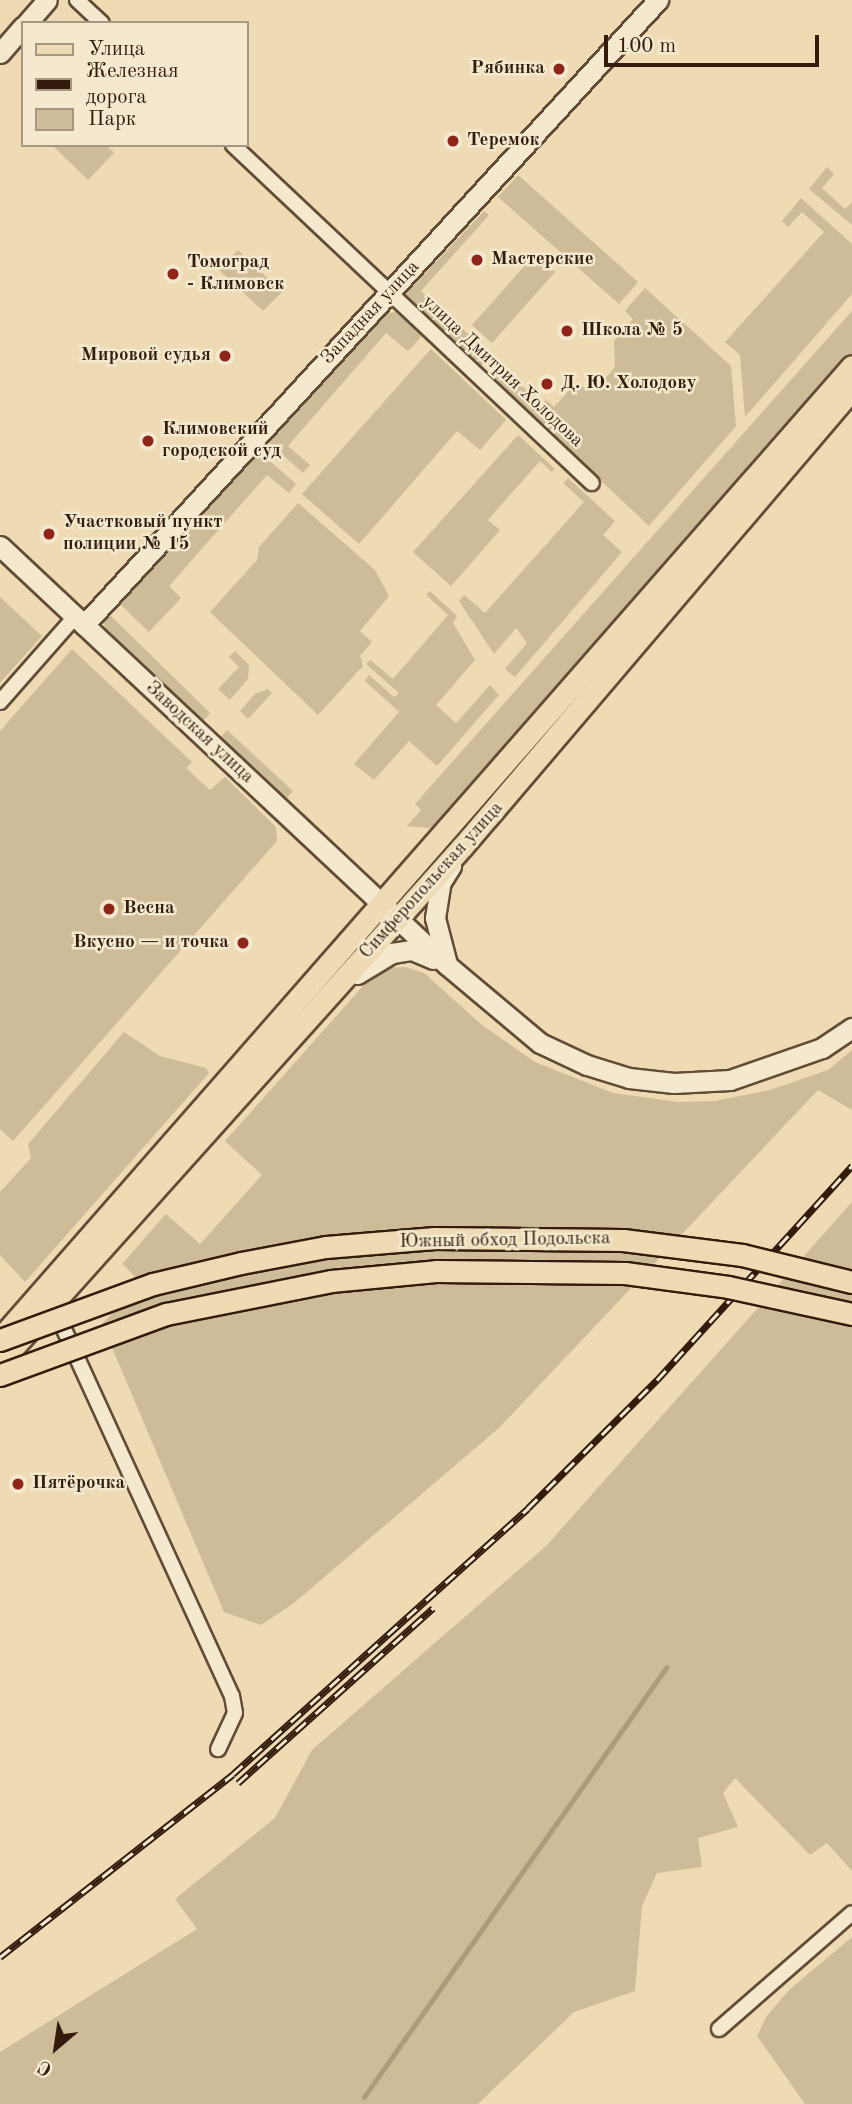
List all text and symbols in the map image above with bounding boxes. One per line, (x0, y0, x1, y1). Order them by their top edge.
legend (21, 21, 248, 147)
scale bar (607, 21, 822, 65)
text: 100 m (617, 36, 676, 57)
text: Улица (88, 39, 145, 60)
place label: Рябинка (471, 58, 545, 80)
text: Железная дорога (86, 61, 179, 108)
marker: Рябинка (551, 61, 567, 77)
text: Парк (88, 109, 136, 130)
place label: Теремок (467, 130, 540, 152)
marker: Теремок (445, 133, 461, 149)
place label: Мастерские (491, 249, 594, 271)
place label: Томоград - Климовск (187, 252, 284, 296)
marker: Мастерские (469, 252, 485, 268)
street label: Западная улица (317, 256, 425, 370)
marker: Томоград - Климовск (165, 266, 181, 282)
street label: улица Дмитрия Холодова (417, 291, 587, 453)
place label: Школа № 5 (581, 320, 683, 342)
marker: Школа № 5 (559, 323, 575, 339)
place label: Мировой судья (81, 345, 211, 367)
marker: Мировой судья (217, 348, 233, 364)
place label: Д. Ю. Холодову (561, 373, 697, 395)
marker: Д. Ю. Холодову (539, 376, 555, 392)
place label: Климовский городской суд (162, 419, 281, 463)
marker: Климовский городской суд (140, 433, 156, 449)
place label: Участковый пункт полиции № 15 (63, 512, 223, 556)
marker: Участковый пункт полиции № 15 (41, 526, 57, 542)
street label: Заводская улица (140, 677, 258, 789)
street label: Симферопольская улица (355, 798, 509, 964)
place label: Весна (123, 898, 175, 920)
marker: Весна (101, 901, 117, 917)
place label: Вкусно — и точка (73, 932, 229, 954)
marker: Вкусно — и точка (235, 935, 251, 951)
street label: Южный обход Подольска (399, 1228, 611, 1254)
place label: Пятёрочка (32, 1473, 125, 1495)
marker: Пятёрочка (10, 1476, 26, 1492)
north arrow (21, 2013, 91, 2083)
text: С (35, 2055, 56, 2078)

